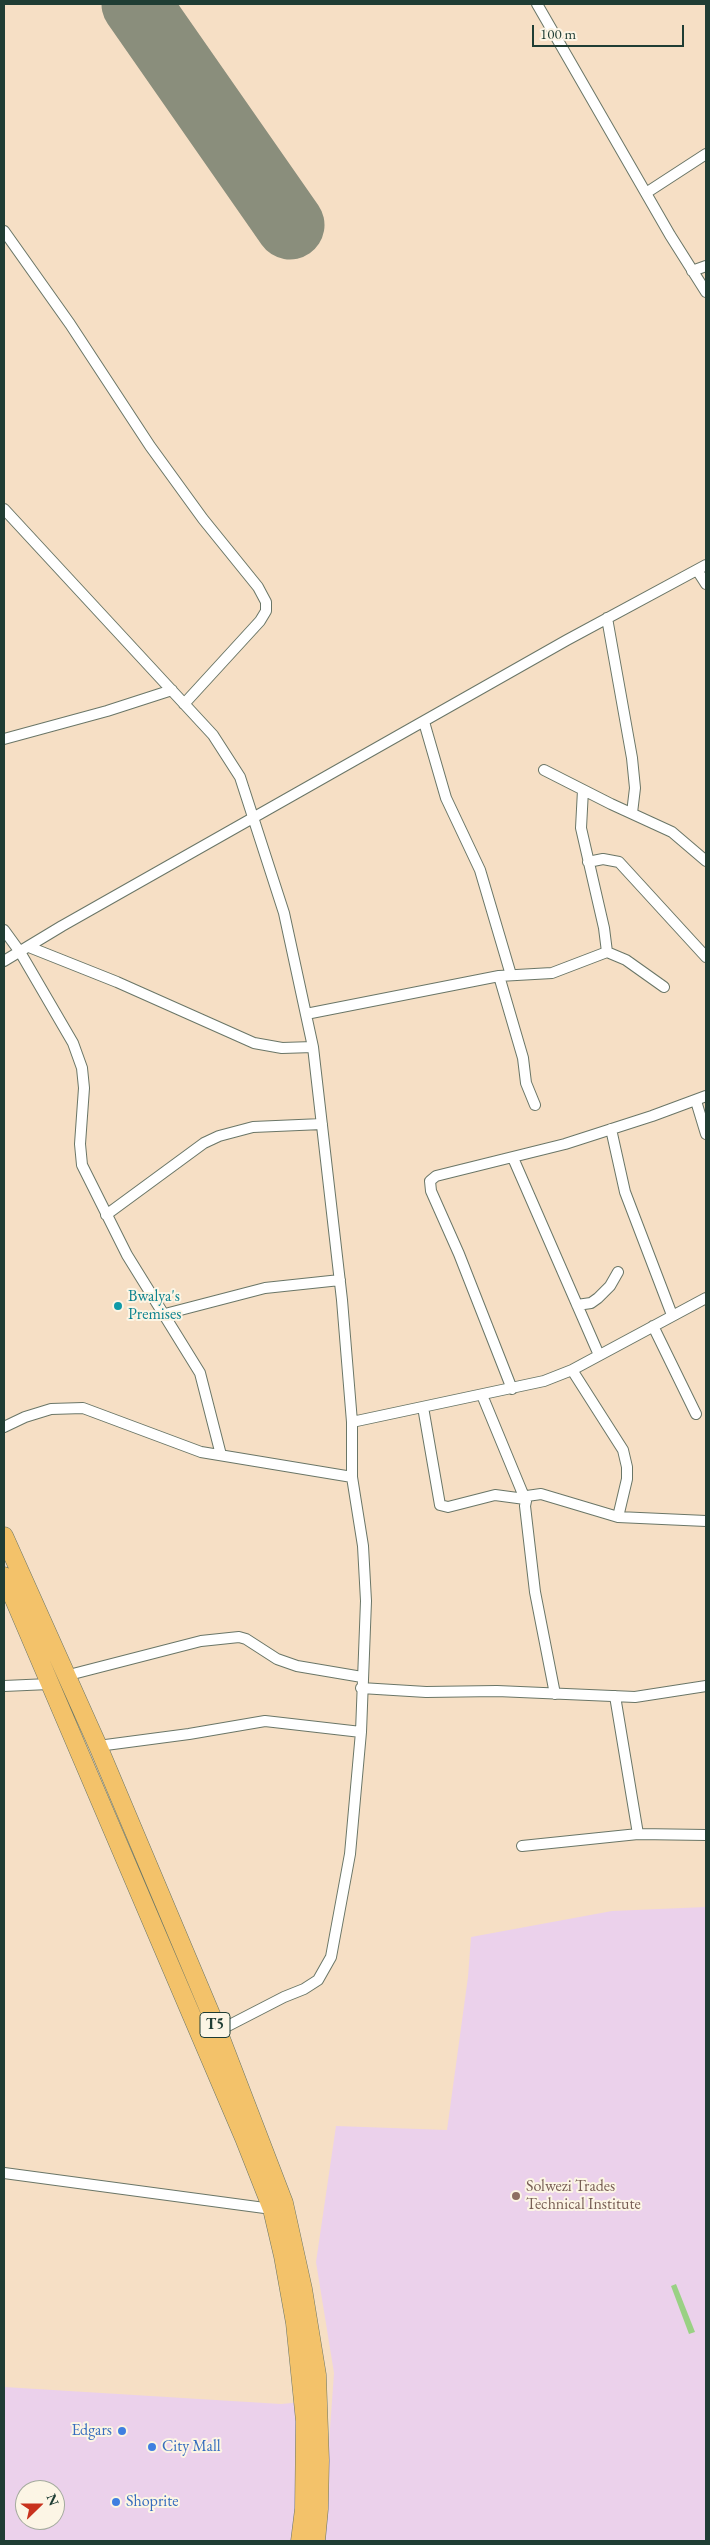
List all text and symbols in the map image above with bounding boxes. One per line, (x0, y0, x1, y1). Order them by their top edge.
scale bar (535, 15, 688, 47)
text: 100 m (540, 24, 576, 43)
place label: Bwalya's Premises (128, 1287, 181, 1325)
marker: Bwalya's Premises (112, 1300, 124, 1312)
road number: T5 (200, 2012, 230, 2038)
place label: Solwezi Trades Technical Institute (526, 2177, 641, 2215)
marker: Solwezi Trades Technical Institute (510, 2190, 522, 2202)
place label: Edgars (71, 2421, 112, 2441)
marker: Edgars (116, 2425, 128, 2437)
place label: City Mall (162, 2437, 221, 2457)
marker: City Mall (146, 2441, 158, 2453)
north arrow (15, 2480, 65, 2530)
text: N (43, 2491, 63, 2508)
place label: Shoprite (126, 2492, 178, 2512)
marker: Shoprite (110, 2496, 122, 2508)

